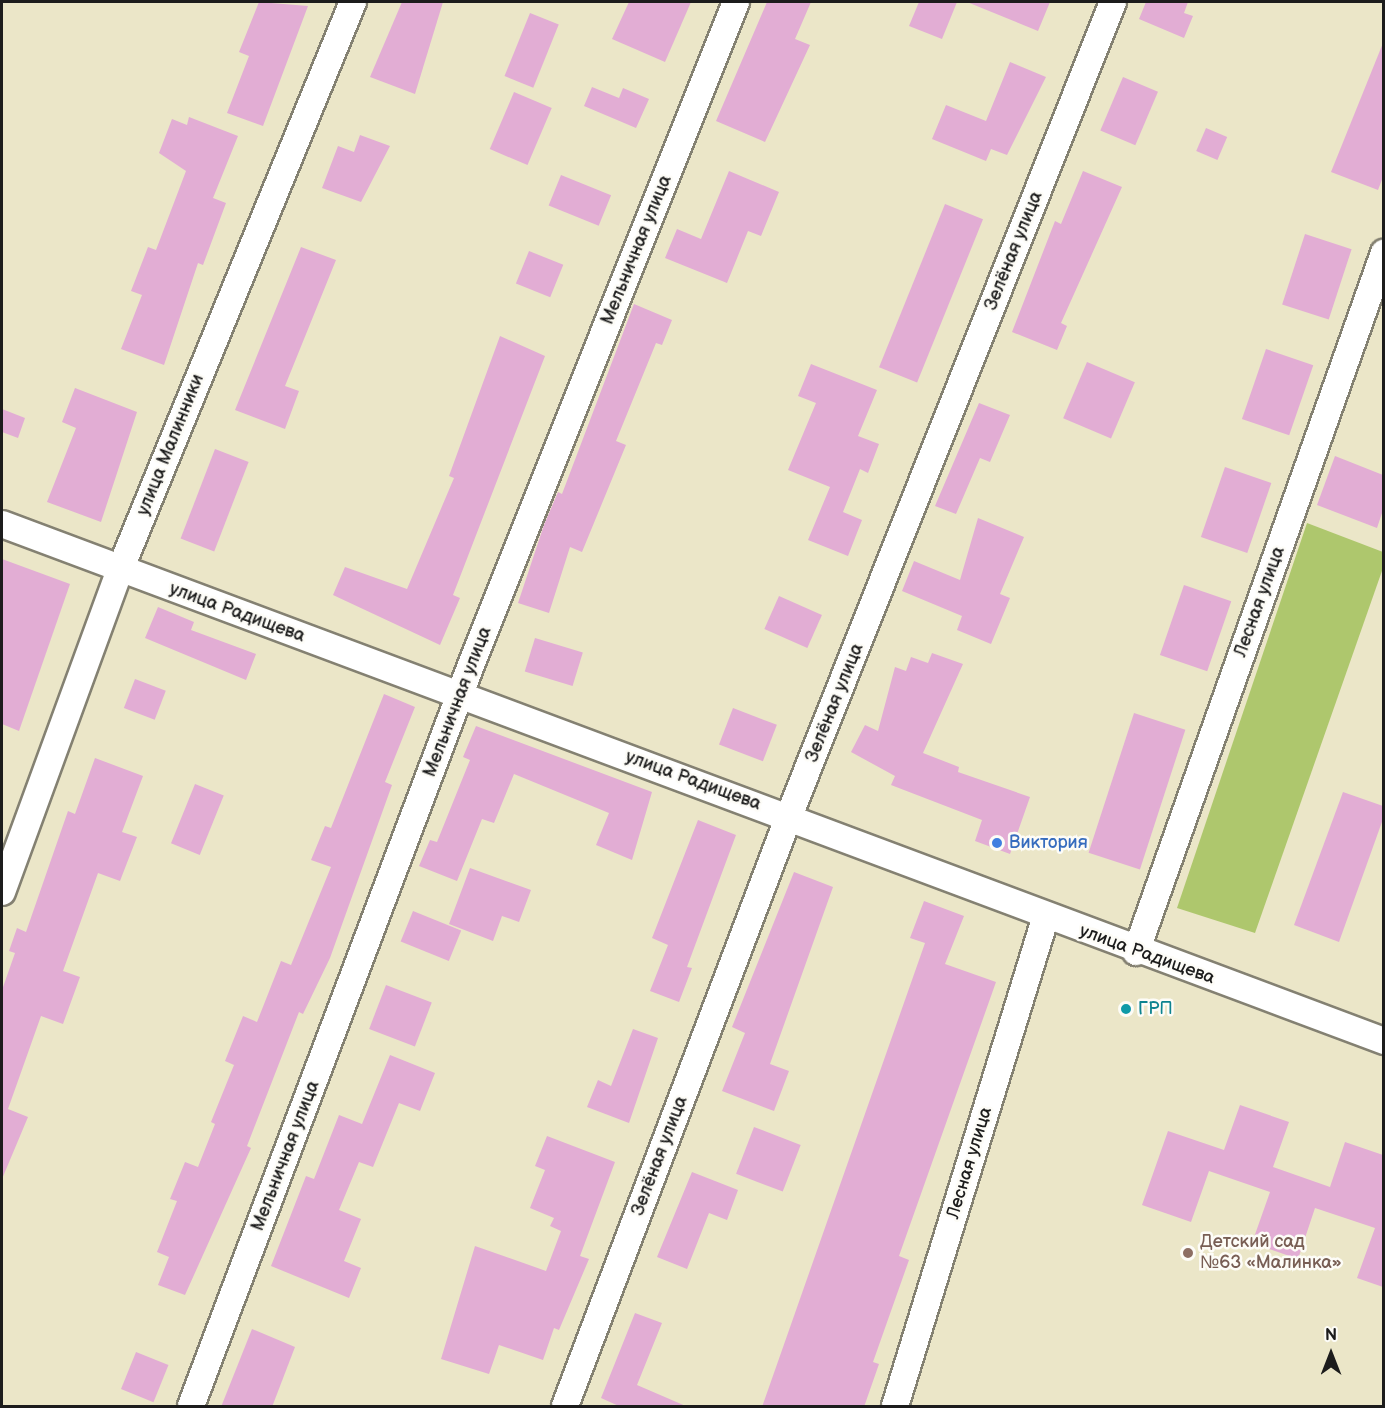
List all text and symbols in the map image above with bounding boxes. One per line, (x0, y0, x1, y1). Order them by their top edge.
street label: Мельничная улица (597, 172, 677, 328)
street label: Зелёная улица (980, 188, 1048, 314)
street label: улица Малинники (133, 371, 209, 519)
street label: Лесная улица (1230, 544, 1290, 660)
street label: улица Радищева (166, 578, 308, 648)
street label: Мельничная улица (419, 624, 497, 780)
street label: Зелёная улица (801, 640, 869, 766)
street label: улица Радищева (622, 746, 764, 816)
place label: Виктория (1009, 832, 1088, 854)
marker: Виктория (990, 836, 1004, 850)
street label: улица Радищева (1076, 920, 1218, 990)
place label: ГРП (1138, 998, 1173, 1020)
marker: ГРП (1119, 1002, 1133, 1016)
street label: Мельничная улица (247, 1078, 325, 1234)
street label: Зелёная улица (627, 1093, 693, 1219)
street label: Лесная улица (943, 1104, 997, 1222)
place label: Детский сад №63 «Малинка» (1200, 1232, 1342, 1274)
marker: Детский сад №63 «Малинка» (1181, 1246, 1195, 1260)
north arrow (1301, 1324, 1361, 1384)
text: N (1325, 1326, 1337, 1345)

